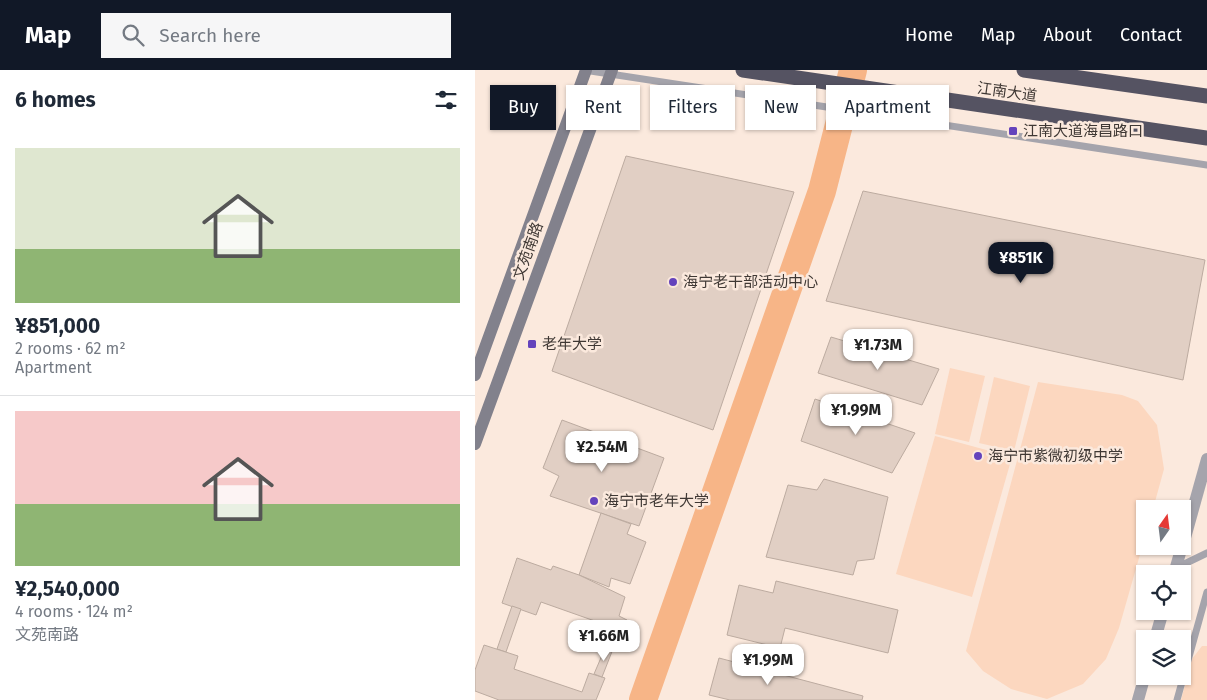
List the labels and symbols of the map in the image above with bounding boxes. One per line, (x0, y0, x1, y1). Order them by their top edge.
street label: 江南大道 (976, 79, 1038, 105)
place label: 江南大道海昌路口 (1023, 122, 1143, 140)
marker: 江南大道海昌路口 (1007, 125, 1019, 137)
street label: 文苑南路 (509, 220, 547, 282)
pin: ¥851K (986, 242, 1056, 284)
place label: 海宁老干部活动中心 (683, 273, 818, 291)
marker: 海宁老干部活动中心 (667, 276, 679, 288)
pin: ¥1.73M (837, 328, 919, 371)
place label: 老年大学 (542, 335, 602, 353)
marker: 老年大学 (526, 338, 538, 350)
pin: ¥1.99M (815, 394, 897, 436)
pin: ¥2.54M (561, 430, 643, 473)
place label: 海宁市紫微初级中学 (988, 447, 1123, 465)
marker: 海宁市紫微初级中学 (972, 450, 984, 462)
place label: 海宁市老年大学 (604, 492, 709, 510)
marker: 海宁市老年大学 (588, 495, 600, 507)
north arrow (1136, 500, 1191, 555)
pin: ¥1.66M (563, 620, 645, 662)
pin: ¥1.99M (727, 644, 809, 686)

